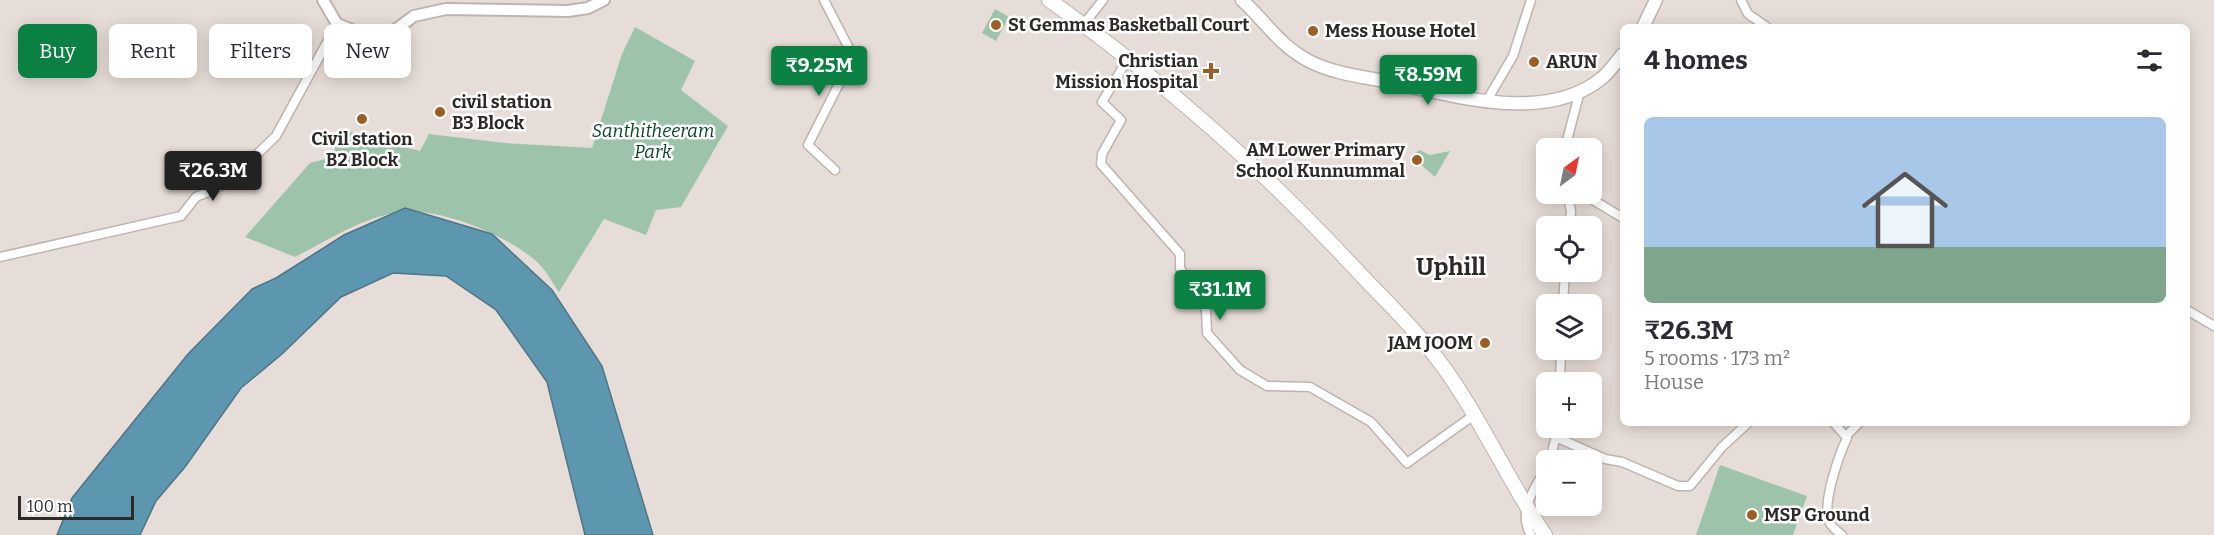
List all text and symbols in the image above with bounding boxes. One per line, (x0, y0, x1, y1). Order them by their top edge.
place label: St Gemmas Basketball Court (1008, 14, 1249, 36)
marker: St Gemmas Basketball Court (989, 18, 1003, 32)
place label: Mess House Hotel (1325, 20, 1476, 42)
chip: Buy (18, 24, 97, 78)
chip: Rent (109, 24, 197, 78)
chip: Filters (209, 24, 312, 78)
chip: New (324, 24, 411, 78)
marker: Mess House Hotel (1306, 24, 1320, 38)
icon: filters (2133, 44, 2166, 77)
text: 4 homes (1644, 45, 1748, 76)
pin: ₹9.25M (770, 46, 868, 97)
place label: Christian Mission Hospital (1055, 50, 1198, 93)
place label: ARUN (1546, 51, 1597, 73)
text: ₹9.25M (785, 53, 853, 77)
pin: ₹8.59M (1379, 55, 1477, 106)
marker: ARUN (1527, 55, 1541, 69)
marker: Christian Mission Hospital (1202, 62, 1220, 80)
text: ₹8.59M (1394, 62, 1462, 86)
place label: civil station B3 Block (452, 91, 552, 134)
marker: civil station B3 Block (433, 105, 447, 119)
marker: Civil station B2 Block (355, 112, 369, 126)
park label: Santhitheeram Park (592, 120, 714, 163)
place label: Civil station B2 Block (311, 128, 413, 171)
north arrow (1536, 138, 1602, 204)
map controls (1536, 138, 1602, 516)
place label: AM Lower Primary School Kunnummal (1236, 139, 1406, 182)
pin: ₹26.3M (164, 151, 262, 202)
marker: AM Lower Primary School Kunnummal (1410, 153, 1424, 167)
icon: home (1851, 156, 1959, 264)
text: ₹26.3M (179, 158, 247, 182)
button: locate (1536, 216, 1602, 282)
district label: Uphill (1416, 253, 1487, 281)
pin: ₹31.1M (1171, 270, 1269, 321)
text: ₹31.1M (1188, 277, 1252, 301)
button: layers (1536, 294, 1602, 360)
text: ₹26.3M (1644, 315, 1733, 346)
place label: JAM JOOM (1387, 332, 1473, 354)
marker: JAM JOOM (1478, 336, 1492, 350)
text: 5 rooms · 173 m² (1644, 346, 1790, 370)
text: House (1644, 370, 1704, 394)
button: + (1536, 372, 1602, 438)
button: − (1536, 450, 1602, 516)
scale bar (18, 493, 134, 520)
text: 100 m (27, 497, 72, 516)
place label: MSP Ground (1764, 504, 1870, 526)
marker: MSP Ground (1745, 508, 1759, 522)

